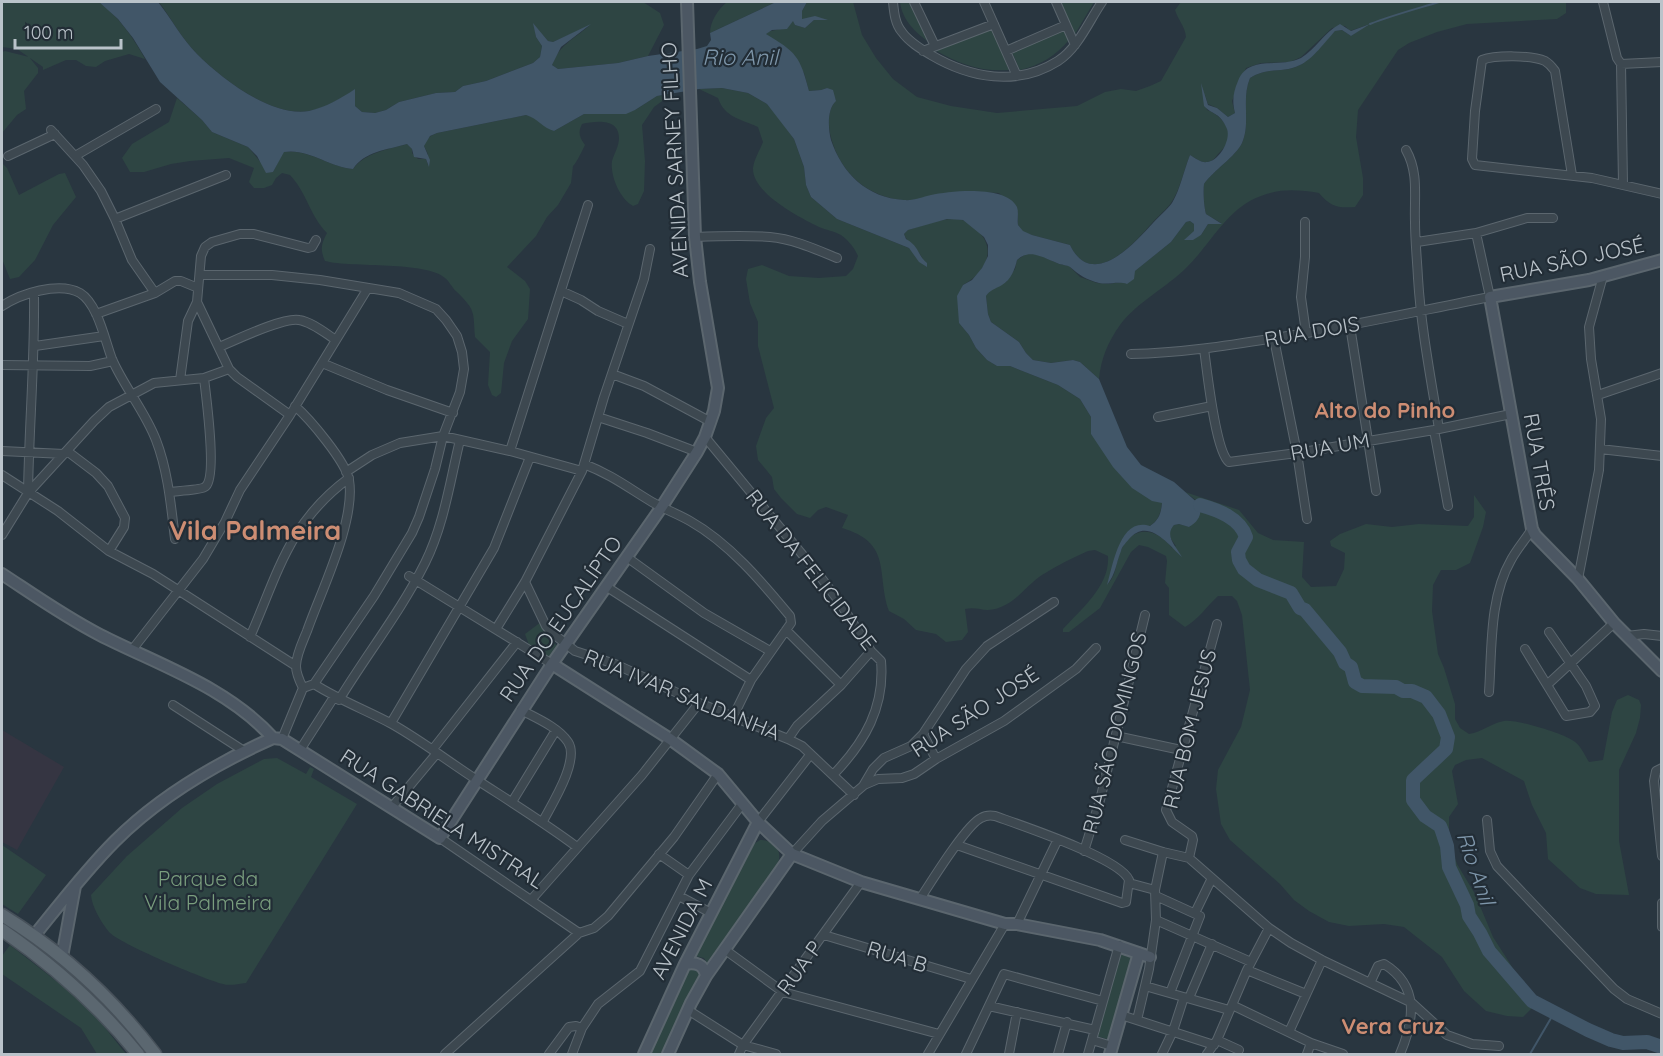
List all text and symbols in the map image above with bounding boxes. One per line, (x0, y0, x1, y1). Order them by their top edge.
scale bar (15, 12, 122, 50)
text: 100 m (24, 21, 73, 44)
street label: AVENIDA SARNEY FILHO (655, 42, 693, 279)
water label: Rio Anil (702, 43, 781, 71)
street label: RUA SÃO JOSÉ (1497, 231, 1646, 287)
street label: RUA DOIS (1262, 310, 1362, 352)
district label: Alto do Pinho (1315, 396, 1455, 424)
street label: RUA TRÊS (1519, 411, 1561, 513)
street label: RUA UM (1288, 426, 1372, 466)
street label: RUA DA FELICIDADE (741, 484, 883, 655)
district label: Vila Palmeira (169, 513, 341, 547)
street label: RUA DO EUCALÍPTO (493, 531, 627, 706)
street label: RUA SÃO DOMINGOS (1076, 629, 1152, 836)
street label: RUA IVAR SALDANHA (581, 643, 784, 745)
street label: RUA BOM JESUS (1157, 646, 1221, 811)
street label: RUA SÃO JOSÉ (906, 660, 1043, 762)
street label: RUA GABRIELA MISTRAL (336, 743, 549, 894)
water label: Rio Anil (1450, 828, 1502, 911)
park label: Parque da Vila Palmeira (144, 865, 272, 915)
street label: AVENIDA M (645, 874, 718, 983)
street label: RUA P (771, 935, 828, 1000)
street label: RUA B (864, 935, 931, 977)
district label: Vera Cruz (1341, 1012, 1445, 1040)

